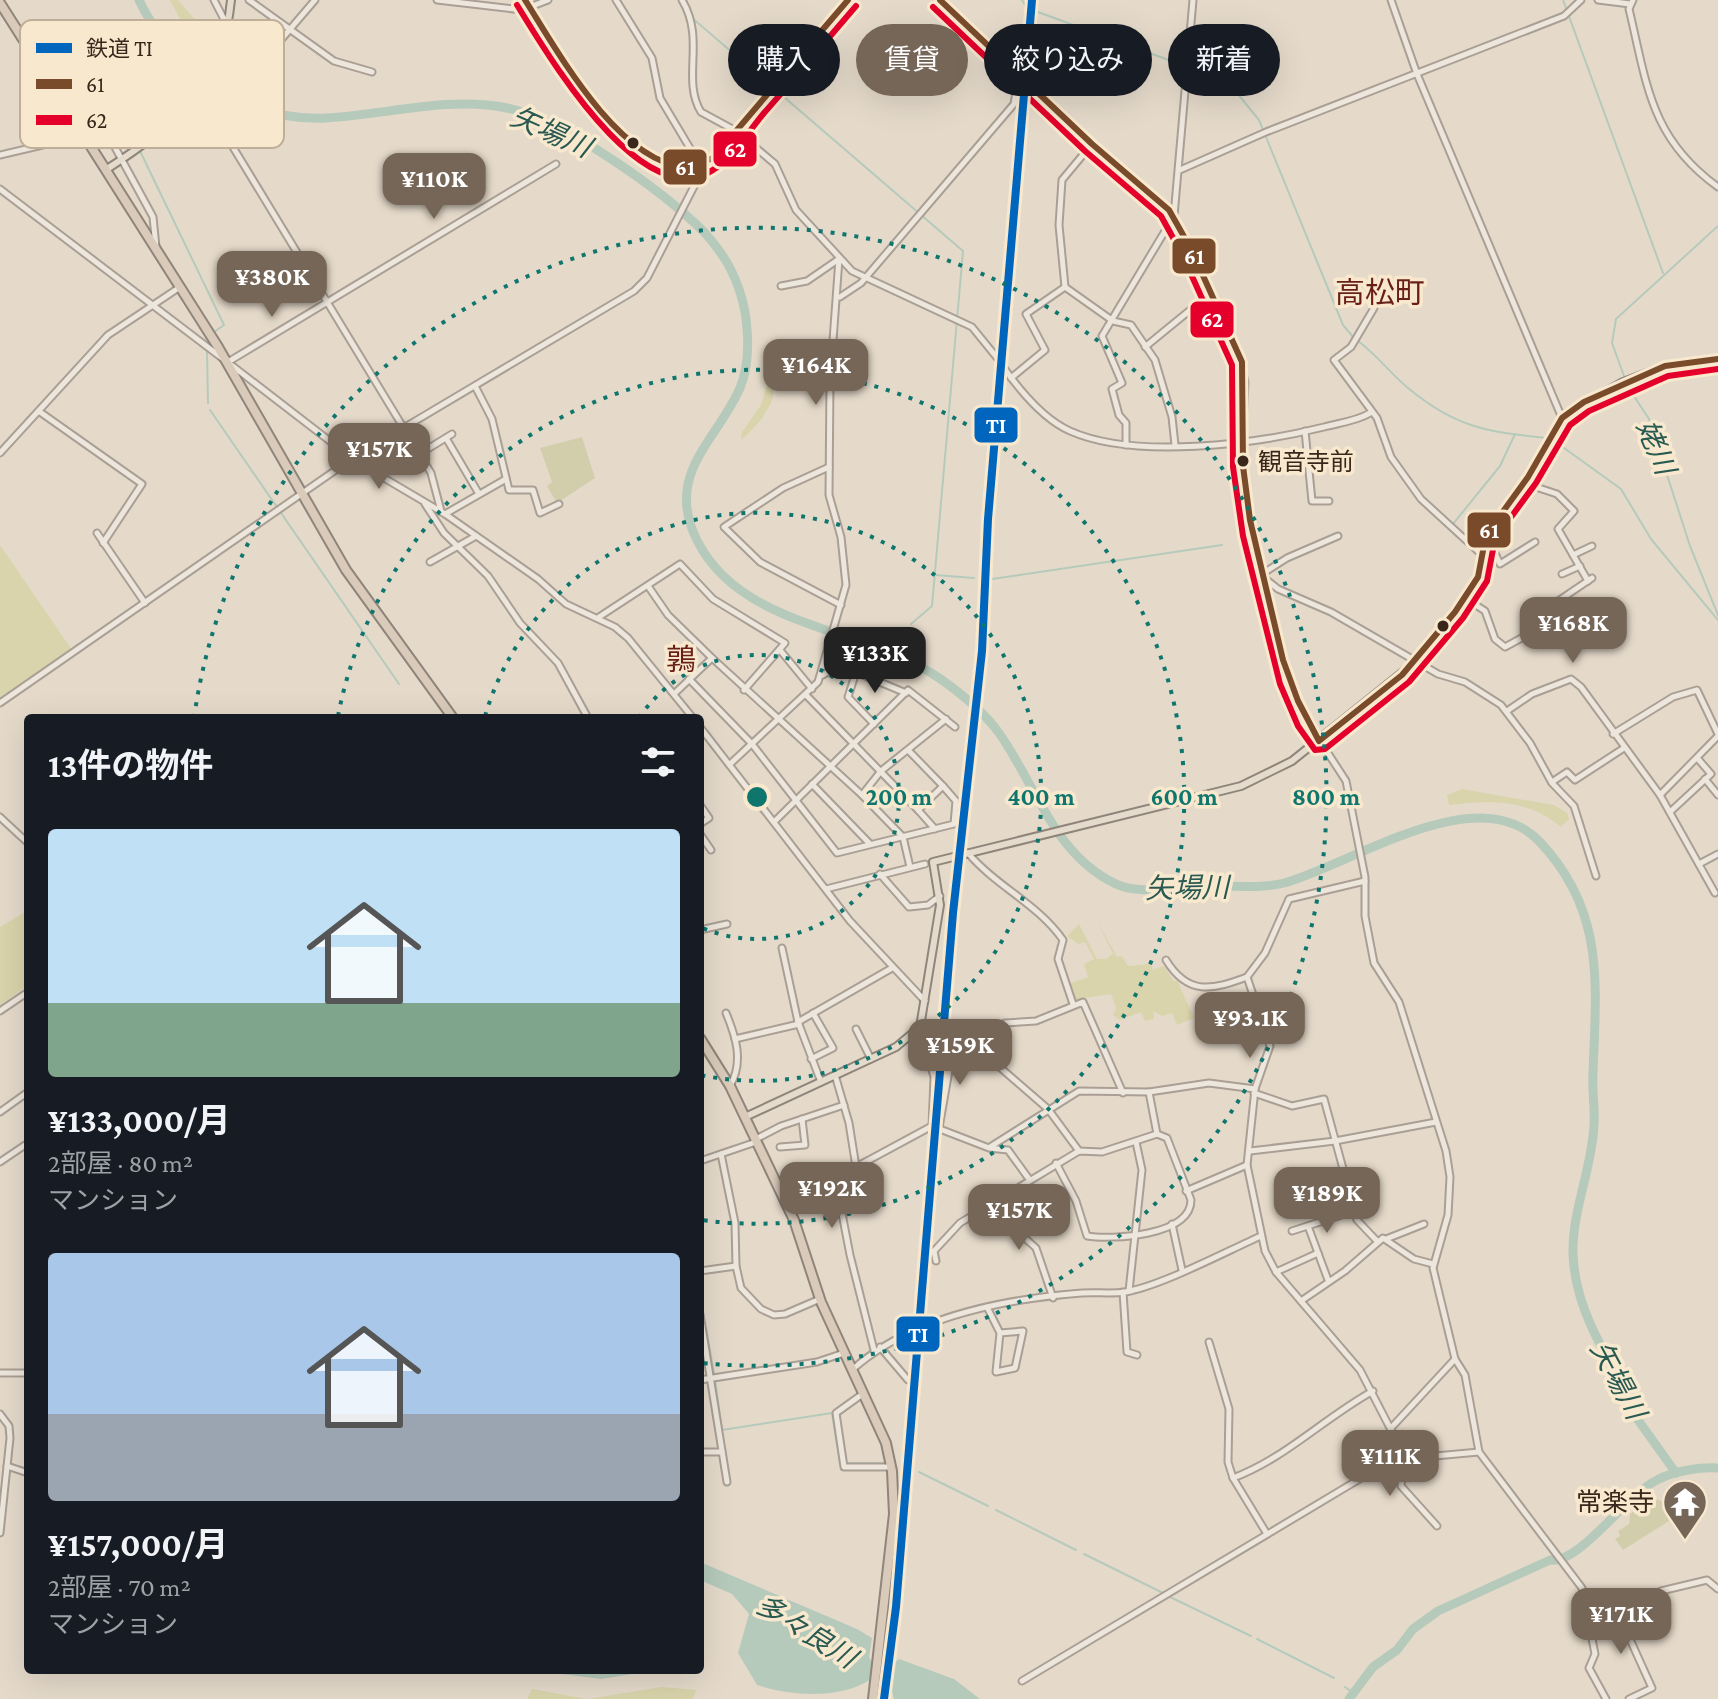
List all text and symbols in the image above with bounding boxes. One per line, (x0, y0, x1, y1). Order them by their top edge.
legend (20, 20, 284, 148)
chip: 購入 (728, 24, 840, 96)
chip: 賃貸 (856, 24, 968, 96)
chip: 絞り込み (984, 24, 1152, 96)
chip: 新着 (1168, 24, 1280, 96)
text: 鉄道 TI (86, 36, 153, 61)
text: 61 (86, 72, 104, 97)
water label: 矢場川 (506, 101, 598, 164)
text: 62 (86, 108, 107, 133)
line badge: 62 (712, 130, 758, 168)
unlabelled marker (625, 135, 641, 151)
text: 62 (724, 137, 746, 162)
line badge: 61 (662, 148, 708, 186)
pin: ¥110K (378, 153, 490, 221)
text: 61 (675, 155, 695, 180)
text: ¥110K (401, 164, 467, 193)
line badge: 61 (1171, 237, 1217, 275)
text: 61 (1184, 244, 1204, 269)
pin: ¥380K (216, 251, 328, 319)
text: ¥380K (235, 262, 309, 291)
district label: 高松町 (1335, 276, 1425, 309)
line badge: 62 (1189, 300, 1235, 339)
text: 62 (1201, 307, 1223, 332)
pin: ¥164K (760, 339, 872, 407)
text: ¥164K (781, 350, 851, 379)
line badge: TI (973, 406, 1019, 444)
text: TI (986, 413, 1006, 438)
water label: 姥川 (1631, 415, 1682, 482)
pin: ¥157K (323, 423, 435, 491)
text: ¥157K (346, 434, 412, 463)
place label: 観音寺前 (1258, 448, 1354, 475)
marker: 観音寺前 (1235, 453, 1251, 469)
line badge: 61 (1466, 511, 1512, 549)
text: 61 (1479, 518, 1499, 543)
pin: ¥168K (1517, 597, 1629, 665)
text: ¥168K (1538, 608, 1608, 637)
unlabelled marker (1435, 618, 1451, 634)
pin: ¥133K (819, 627, 931, 695)
text: ¥133K (842, 638, 908, 667)
district label: 鶉 (666, 643, 696, 676)
icon: filters (636, 740, 680, 784)
text: 13件の物件 (48, 747, 213, 784)
centre of rings (743, 783, 771, 811)
text: 200 m (866, 783, 933, 810)
text: 400 m (1007, 783, 1075, 810)
text: 600 m (1150, 783, 1218, 810)
text: 800 m (1292, 783, 1361, 810)
water label: 矢場川 (1145, 872, 1232, 904)
icon: home (292, 881, 436, 1025)
pin: ¥93.1K (1185, 992, 1315, 1060)
text: ¥93.1K (1213, 1003, 1287, 1032)
pin: ¥159K (904, 1019, 1016, 1087)
text: ¥159K (926, 1030, 994, 1059)
text: ¥133,000/月 (48, 1102, 231, 1139)
text: 2部屋 · 80 m² (48, 1149, 193, 1178)
pin: ¥192K (776, 1162, 888, 1230)
pin: ¥189K (1271, 1167, 1383, 1235)
text: ¥192K (798, 1173, 866, 1202)
text: ¥189K (1292, 1178, 1362, 1207)
pin: ¥157K (963, 1184, 1075, 1252)
text: マンション (48, 1186, 178, 1215)
text: ¥157K (986, 1195, 1052, 1224)
icon: home (292, 1305, 436, 1449)
line badge: TI (895, 1315, 941, 1353)
text: TI (908, 1322, 928, 1347)
water label: 矢場川 (1585, 1336, 1653, 1427)
pin: ¥111K (1334, 1430, 1446, 1498)
text: ¥111K (1360, 1441, 1420, 1470)
temple icon: 常楽寺 (1661, 1478, 1709, 1541)
place label: 常楽寺 (1576, 1488, 1654, 1517)
text: ¥157,000/月 (48, 1526, 229, 1563)
text: 2部屋 · 70 m² (48, 1573, 191, 1602)
water label: 多々良川 (750, 1588, 864, 1675)
pin: ¥171K (1565, 1588, 1677, 1656)
text: ¥171K (1589, 1599, 1653, 1628)
text: マンション (48, 1610, 178, 1639)

